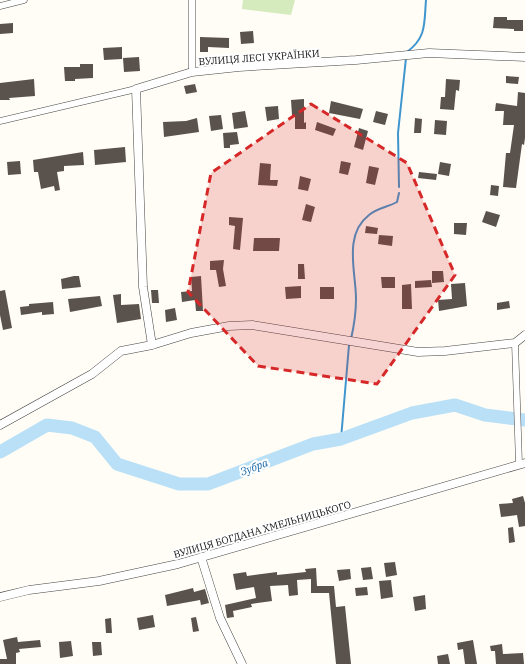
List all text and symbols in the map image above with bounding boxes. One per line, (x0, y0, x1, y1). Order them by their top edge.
street label: ВУЛИЦЯ ЛЕСІ УКРАЇНКИ (198, 47, 320, 68)
water label: Зубра (238, 455, 270, 479)
street label: ВУЛИЦЯ БОГДАНА ХМЕЛЬНИЦЬКОГО (172, 498, 352, 561)

